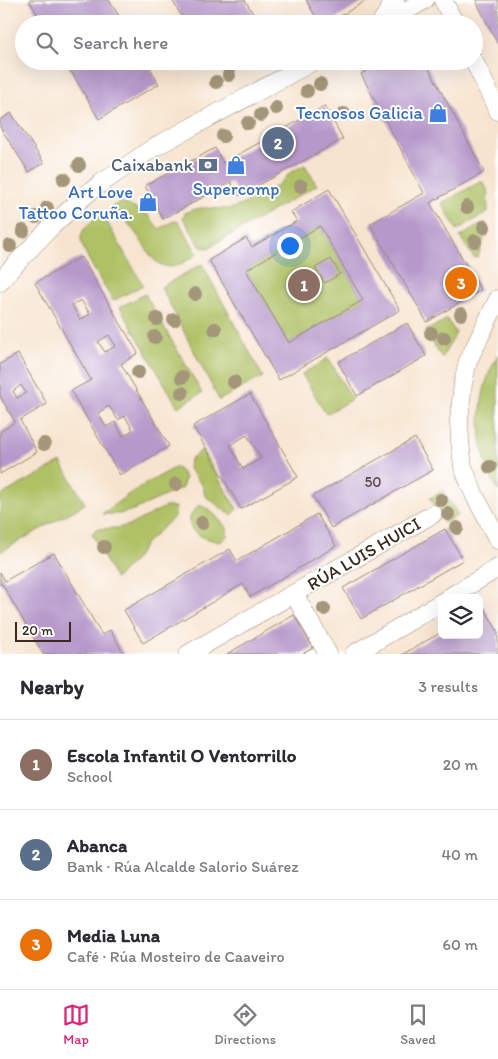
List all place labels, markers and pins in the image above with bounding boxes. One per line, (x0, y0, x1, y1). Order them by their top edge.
place label: Tecnosos Galicia (296, 102, 424, 124)
shop icon: Tecnosos Galicia (427, 102, 449, 124)
pin: 2 (262, 124, 294, 162)
place label: Caixabank (111, 154, 194, 176)
bank icon: Caixabank (197, 154, 219, 176)
shop icon: Supercomp (225, 154, 247, 176)
place label: Supercomp (193, 178, 279, 200)
place label: Art Love Tattoo Coruña. (18, 181, 133, 224)
shop icon: Art Love Tattoo Coruña. (137, 191, 159, 213)
pin: 3 (445, 264, 477, 302)
pin: 1 (288, 266, 320, 304)

